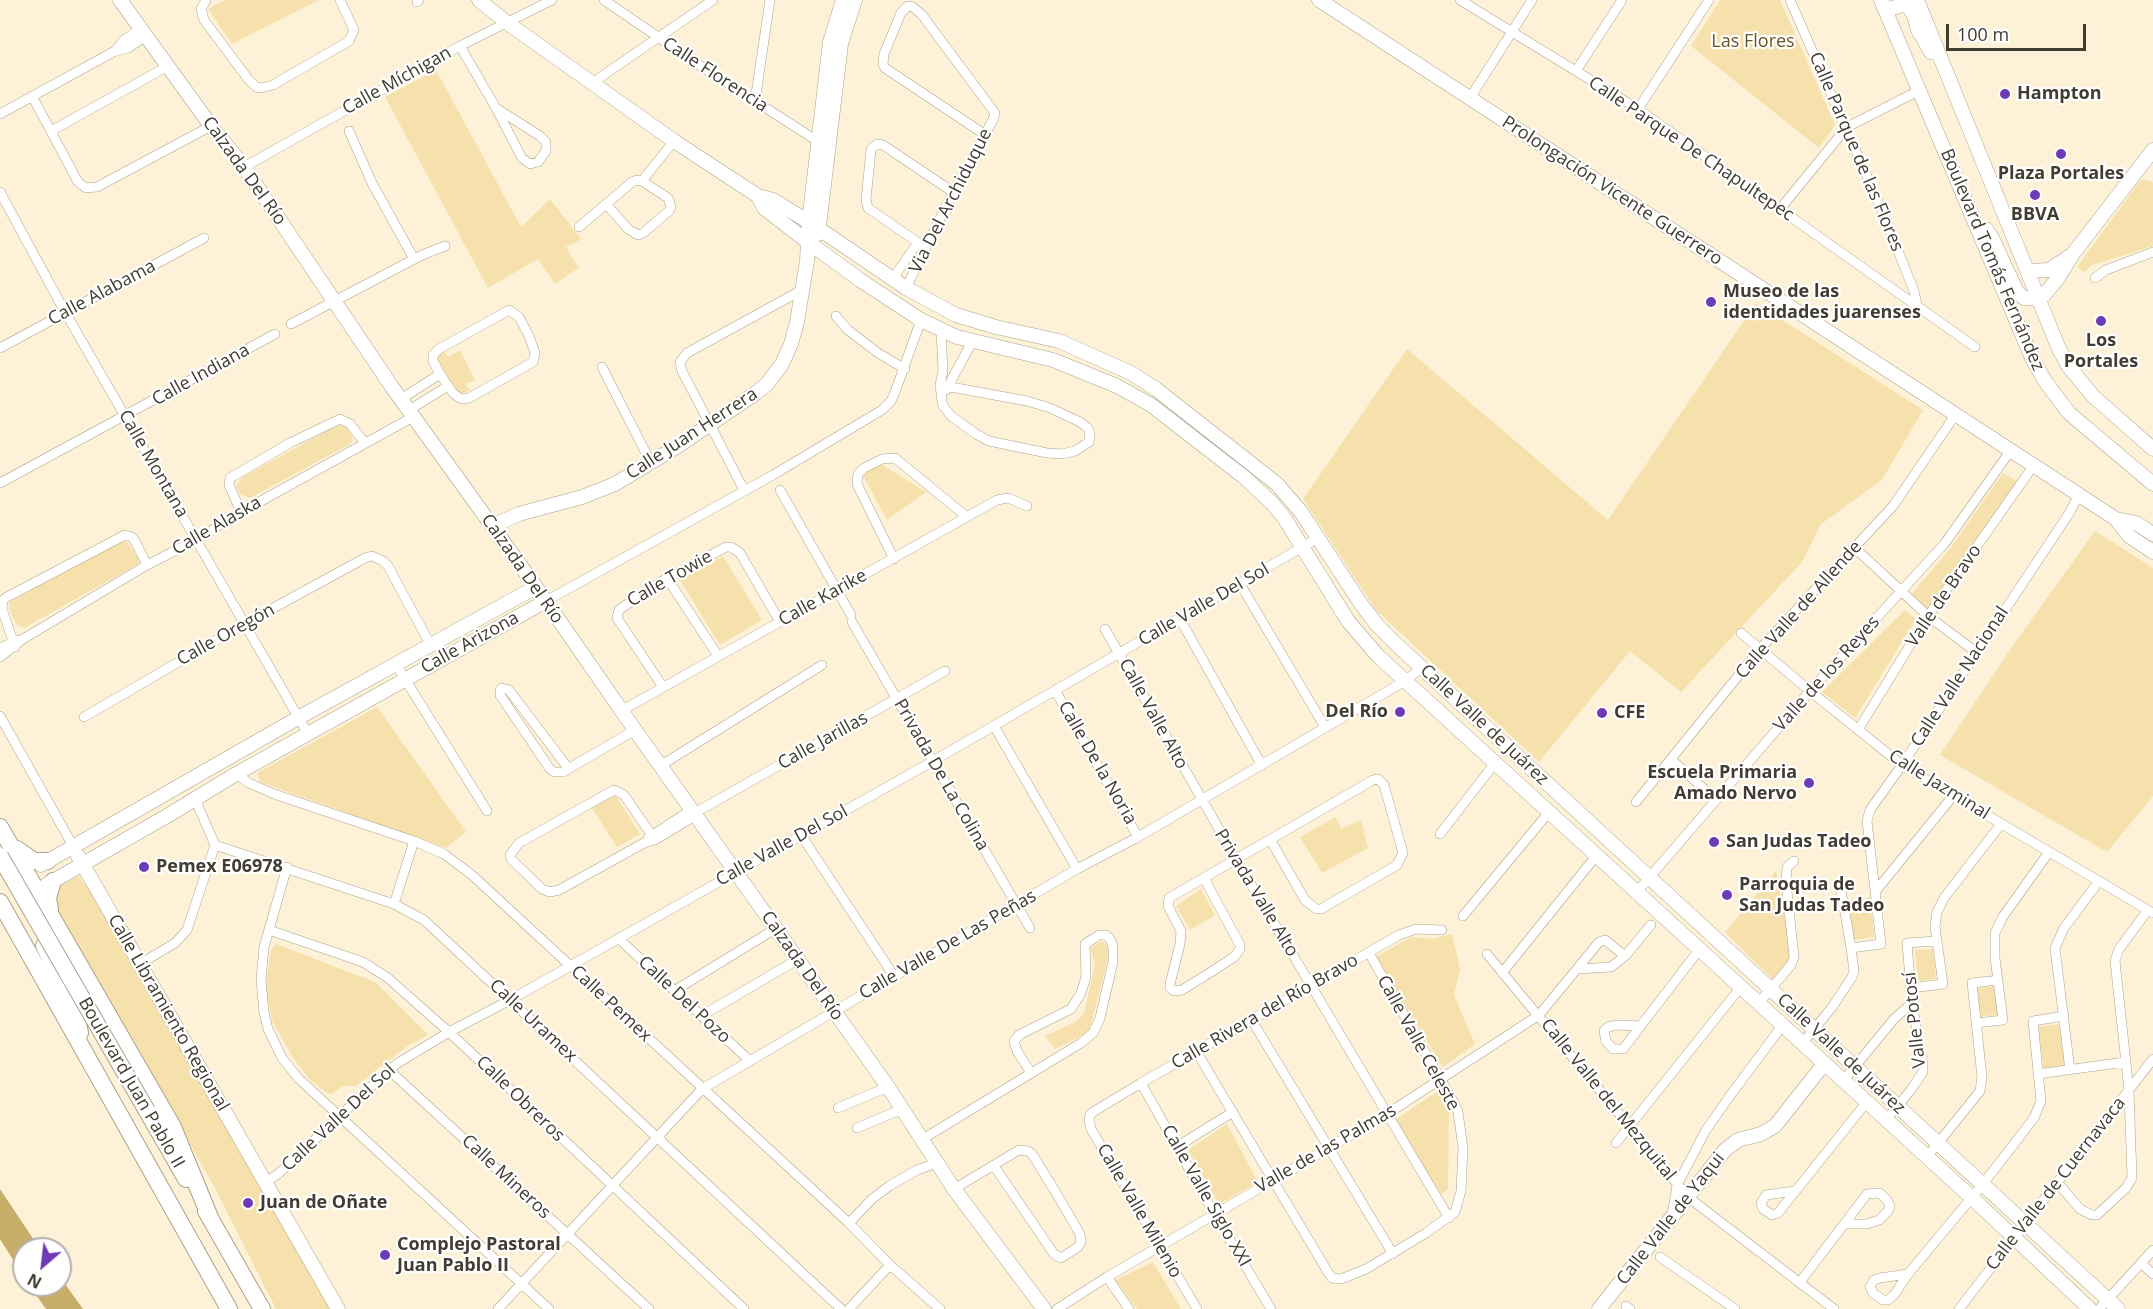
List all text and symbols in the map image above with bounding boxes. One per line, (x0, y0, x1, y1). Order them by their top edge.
scale bar (1949, 12, 2088, 50)
text: 100 m (1957, 22, 2009, 46)
park label: Las Flores (1711, 31, 1795, 53)
street label: Calle Florencia (658, 33, 772, 117)
street label: Calle Míchigan (339, 42, 455, 120)
street label: Calle Parque de las Flores (1804, 49, 1908, 255)
street label: Calle Parque De Chapultepec (1584, 72, 1798, 226)
place label: Hampton (2017, 83, 2101, 105)
marker: Hampton (1998, 87, 2012, 101)
street label: Prolongación Vicente Guerrero (1498, 112, 1726, 270)
street label: Calzada Del Río (197, 113, 291, 229)
street label: Via Del Archiduque (905, 125, 997, 277)
street label: Boulevard Tomás Fernández (1935, 146, 2049, 374)
marker: Plaza Portales (2054, 147, 2068, 161)
place label: Plaza Portales (1998, 163, 2124, 185)
marker: BBVA (2028, 188, 2042, 202)
place label: BBVA (2011, 204, 2059, 226)
street label: Calle Alabama (44, 256, 160, 330)
place label: Museo de las identidades juarenses (1723, 281, 1921, 324)
marker: Museo de las identidades juarenses (1704, 295, 1718, 309)
marker: Los Portales (2094, 314, 2108, 328)
place label: Los Portales (2064, 330, 2138, 372)
street label: Calle Indiana (149, 339, 253, 411)
street label: Calle Juan Herrera (622, 383, 762, 485)
street label: Calle Montana (113, 406, 193, 522)
street label: Calle Alaska (169, 492, 265, 560)
street label: Calzada Del Río (476, 510, 568, 628)
street label: Calle Valle de Allende (1731, 537, 1867, 683)
street label: Valle de Bravo (1902, 541, 1986, 651)
street label: Calle Towie (624, 546, 716, 612)
street label: Calle Valle Del Sol (1135, 559, 1273, 651)
street label: Calle Karike (775, 565, 871, 631)
street label: Calle Oregón (173, 599, 279, 671)
street label: Calle Valle Nacional (1907, 603, 2013, 751)
street label: Calle Arizona (417, 607, 523, 679)
street label: Valle de los Reyes (1769, 612, 1885, 736)
street label: Calle Valle Alto (1114, 655, 1192, 773)
street label: Calle Valle de Juárez (1415, 660, 1553, 790)
street label: Privada De La Colina (889, 695, 993, 855)
street label: Calle De la Noria (1053, 698, 1141, 828)
place label: Del Río (1325, 701, 1388, 723)
place label: CFE (1614, 702, 1645, 724)
marker: Del Río (1393, 705, 1407, 719)
marker: CFE (1595, 706, 1609, 720)
street label: Calle Jarillas (774, 707, 872, 775)
street label: Calle Jazminal (1884, 745, 1994, 825)
place label: Escuela Primaria Amado Nervo (1647, 762, 1797, 804)
marker: Escuela Primaria Amado Nervo (1802, 776, 1816, 790)
street label: Calle Valle Del Sol (712, 801, 852, 891)
street label: Privada Valle Alto (1209, 825, 1303, 961)
place label: San Judas Tadeo (1726, 831, 1871, 853)
marker: San Judas Tadeo (1707, 835, 1721, 849)
place label: Pemex E06978 (156, 856, 283, 878)
marker: Pemex E06978 (137, 860, 151, 874)
place label: Parroquia de San Judas Tadeo (1739, 874, 1884, 916)
street label: Calle Valle De Las Peñas (856, 885, 1040, 1005)
marker: Parroquia de San Judas Tadeo (1720, 888, 1734, 902)
street label: Calzada Del Río (756, 907, 848, 1025)
street label: Calle Libramiento Regional (103, 911, 233, 1115)
street label: Calle Rivera del Río Bravo (1168, 950, 1362, 1074)
street label: Calle Del Pozo (633, 952, 735, 1048)
street label: Calle Pemex (566, 961, 656, 1047)
street label: Valle Potosí (1899, 971, 1931, 1069)
street label: Calle Valle Celeste (1372, 972, 1464, 1114)
street label: Calle Uramex (485, 975, 581, 1067)
street label: Calle Valle de Juárez (1772, 989, 1910, 1119)
street label: Boulevard Juan Pablo II (73, 994, 189, 1172)
street label: Calle Valle del Mezquital (1536, 1015, 1680, 1185)
street label: Calle Obreros (471, 1051, 569, 1147)
street label: Calle Valle Del Sol (278, 1060, 400, 1176)
street label: Calle Valle de Cuernavaca (1982, 1093, 2130, 1275)
street label: Valle de las Palmas (1252, 1100, 1400, 1198)
street label: Calle Valle Siglo XXI (1157, 1121, 1255, 1271)
street label: Calle Mineros (457, 1130, 555, 1224)
street label: Calle Valle Milenio (1092, 1140, 1186, 1282)
street label: Calle Valle de Yaqui (1613, 1148, 1729, 1290)
place label: Juan de Oñate (260, 1192, 387, 1214)
marker: Juan de Oñate (241, 1196, 255, 1210)
place label: Complejo Pastoral Juan Pablo II (397, 1234, 561, 1276)
north arrow (12, 1237, 72, 1297)
marker: Complejo Pastoral Juan Pablo II (378, 1248, 392, 1262)
text: N (24, 1268, 45, 1294)

